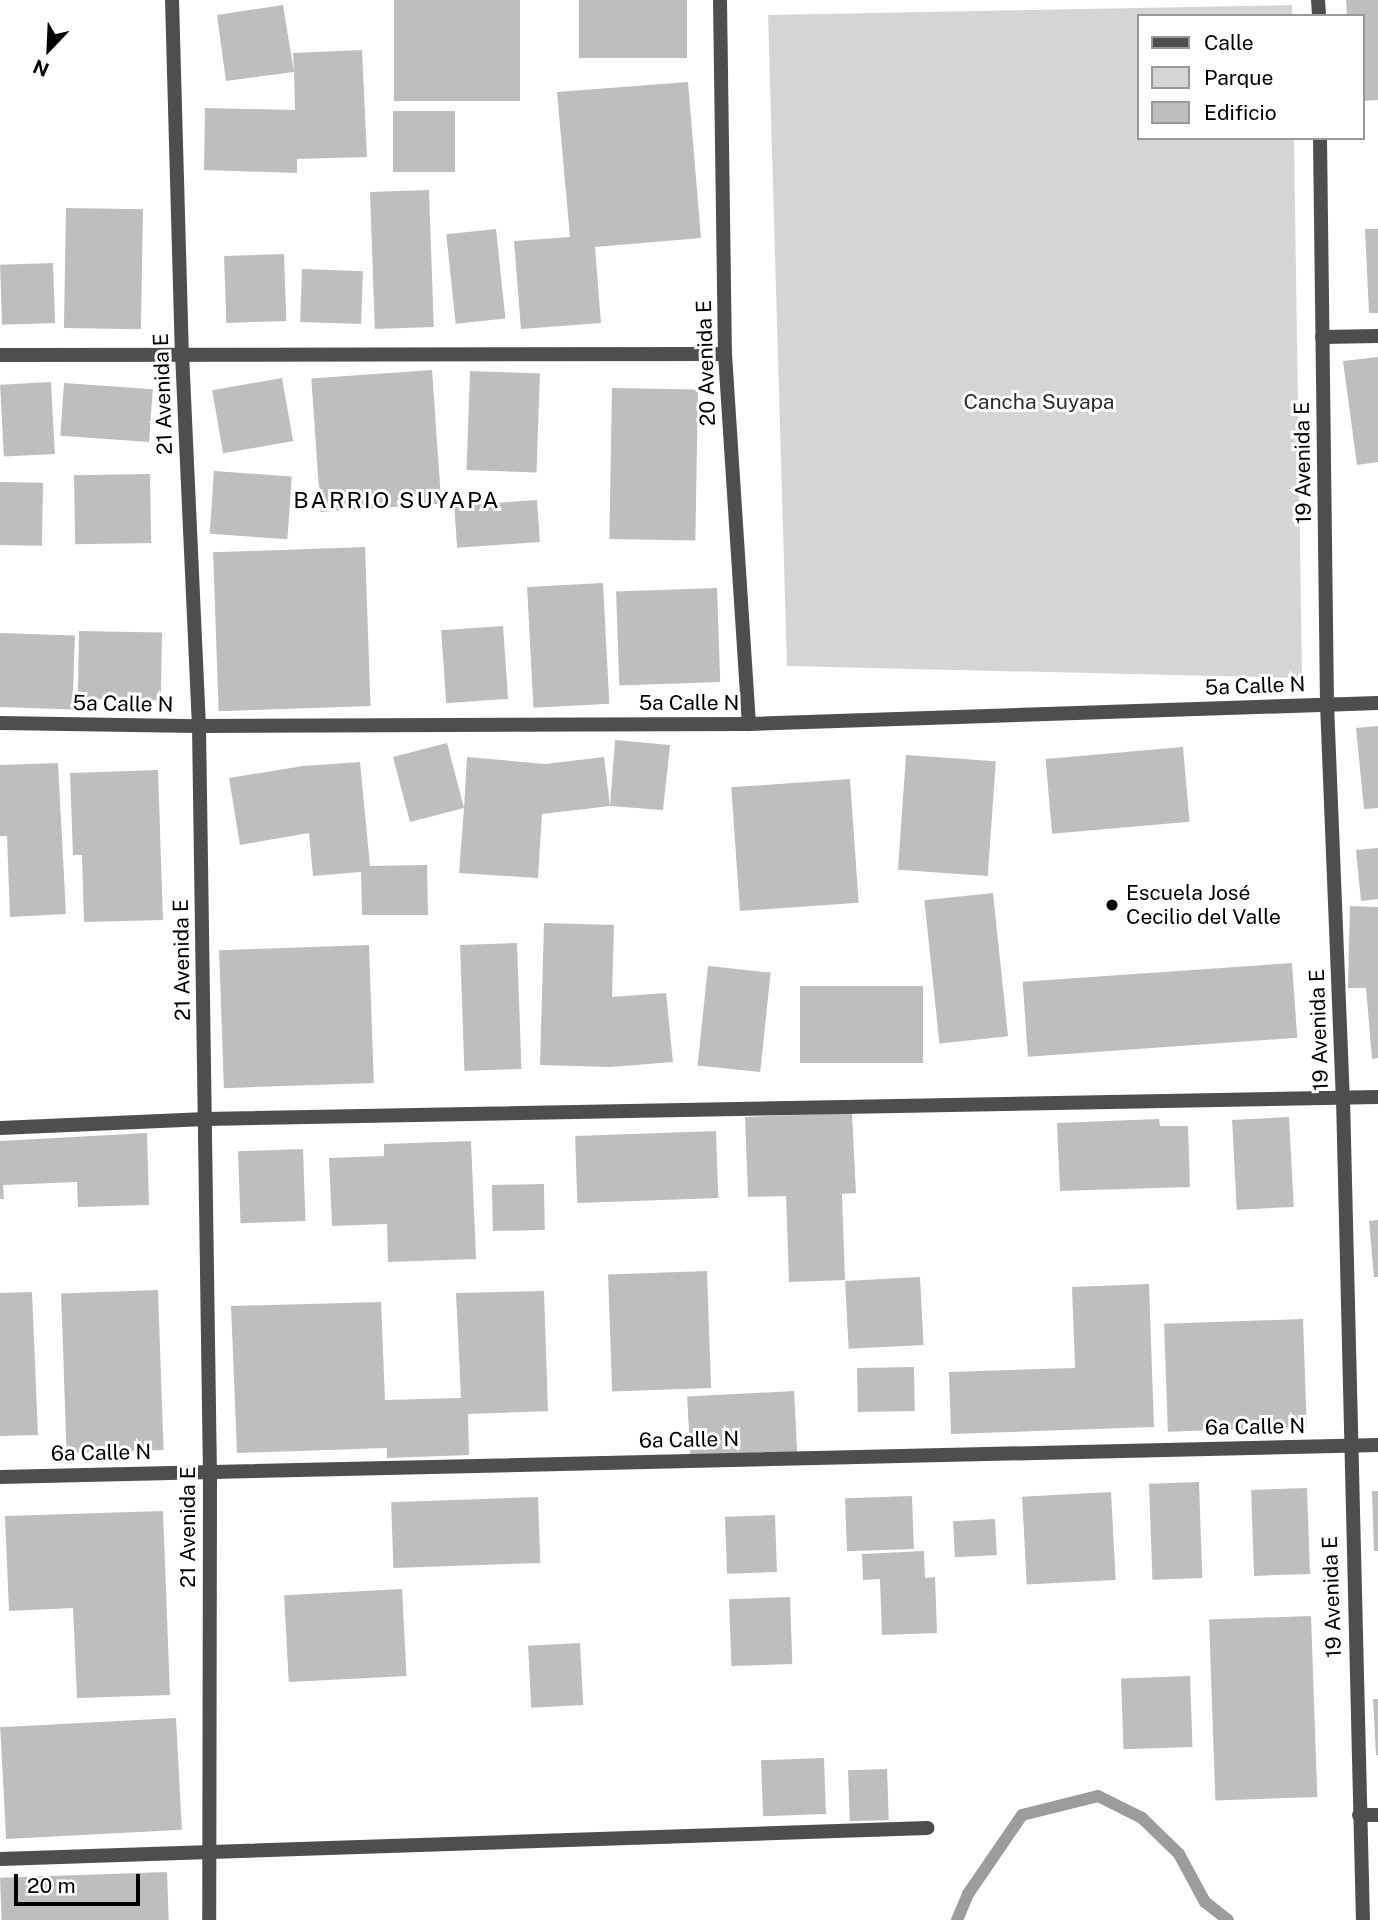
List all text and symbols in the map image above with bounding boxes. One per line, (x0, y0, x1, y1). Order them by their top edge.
north arrow (14, 14, 84, 84)
legend (1136, 14, 1364, 140)
text: Calle (1204, 30, 1254, 55)
text: N (30, 55, 52, 81)
text: Parque (1204, 65, 1273, 90)
text: Edificio (1204, 100, 1277, 125)
street label: 20 Avenida E (691, 300, 721, 426)
street label: 21 Avenida E (148, 333, 178, 455)
park label: Cancha Suyapa (964, 389, 1114, 415)
street label: 19 Avenida E (1289, 402, 1317, 524)
district label: BARRIO SUYAPA (295, 486, 499, 514)
street label: 5a Calle N (1204, 672, 1306, 700)
street label: 5a Calle N (639, 690, 739, 716)
street label: 5a Calle N (72, 691, 174, 717)
place label: Escuela José Cecilio del Valle (1126, 880, 1282, 930)
marker: Escuela José Cecilio del Valle (1104, 897, 1120, 913)
street label: 21 Avenida E (168, 899, 196, 1021)
street label: 19 Avenida E (1304, 968, 1334, 1092)
street label: 6a Calle N (1205, 1414, 1305, 1440)
street label: 6a Calle N (639, 1427, 739, 1453)
street label: 6a Calle N (51, 1440, 151, 1466)
street label: 21 Avenida E (175, 1466, 201, 1588)
street label: 19 Avenida E (1317, 1535, 1347, 1659)
scale bar (18, 1860, 144, 1904)
text: 20 m (27, 1873, 76, 1898)

